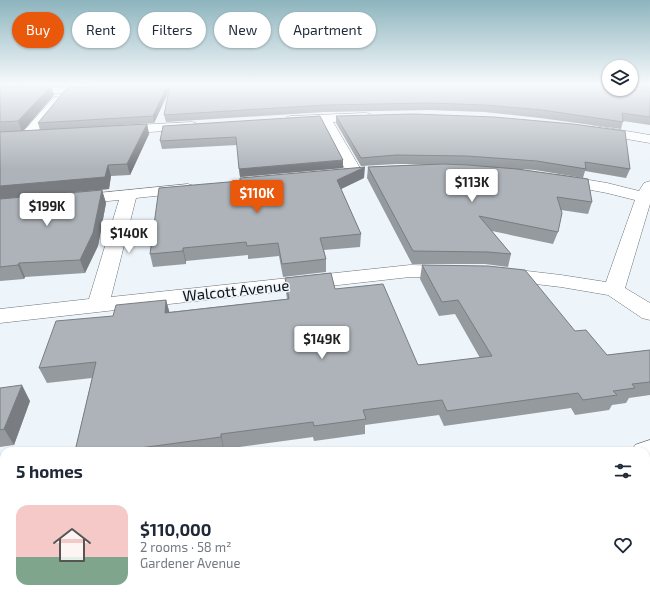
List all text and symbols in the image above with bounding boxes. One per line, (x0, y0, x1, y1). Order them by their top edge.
chip: Buy (12, 12, 64, 48)
chip: Rent (72, 12, 130, 48)
chip: Filters (138, 12, 206, 48)
chip: New (214, 12, 271, 48)
chip: Apartment (279, 12, 376, 48)
map controls (602, 60, 638, 96)
button: layers (602, 60, 638, 96)
pin: $113K (444, 169, 500, 203)
text: $113K (455, 174, 489, 190)
pin: $110K (229, 180, 285, 214)
text: $110K (239, 185, 275, 201)
pin: $199K (19, 193, 75, 227)
text: $199K (29, 198, 65, 214)
pin: $140K (101, 220, 157, 254)
text: $140K (110, 225, 148, 241)
street label: Walcott Avenue (182, 275, 290, 305)
pin: $149K (294, 326, 350, 360)
text: $149K (303, 331, 341, 347)
icon: filters (612, 460, 634, 482)
text: 5 homes (16, 461, 83, 481)
text: $110,000 (140, 519, 212, 539)
icon: home (48, 521, 96, 569)
icon: heart (612, 534, 634, 556)
text: 2 rooms · 58 m² (140, 539, 231, 555)
text: Gardener Avenue (140, 555, 240, 571)

